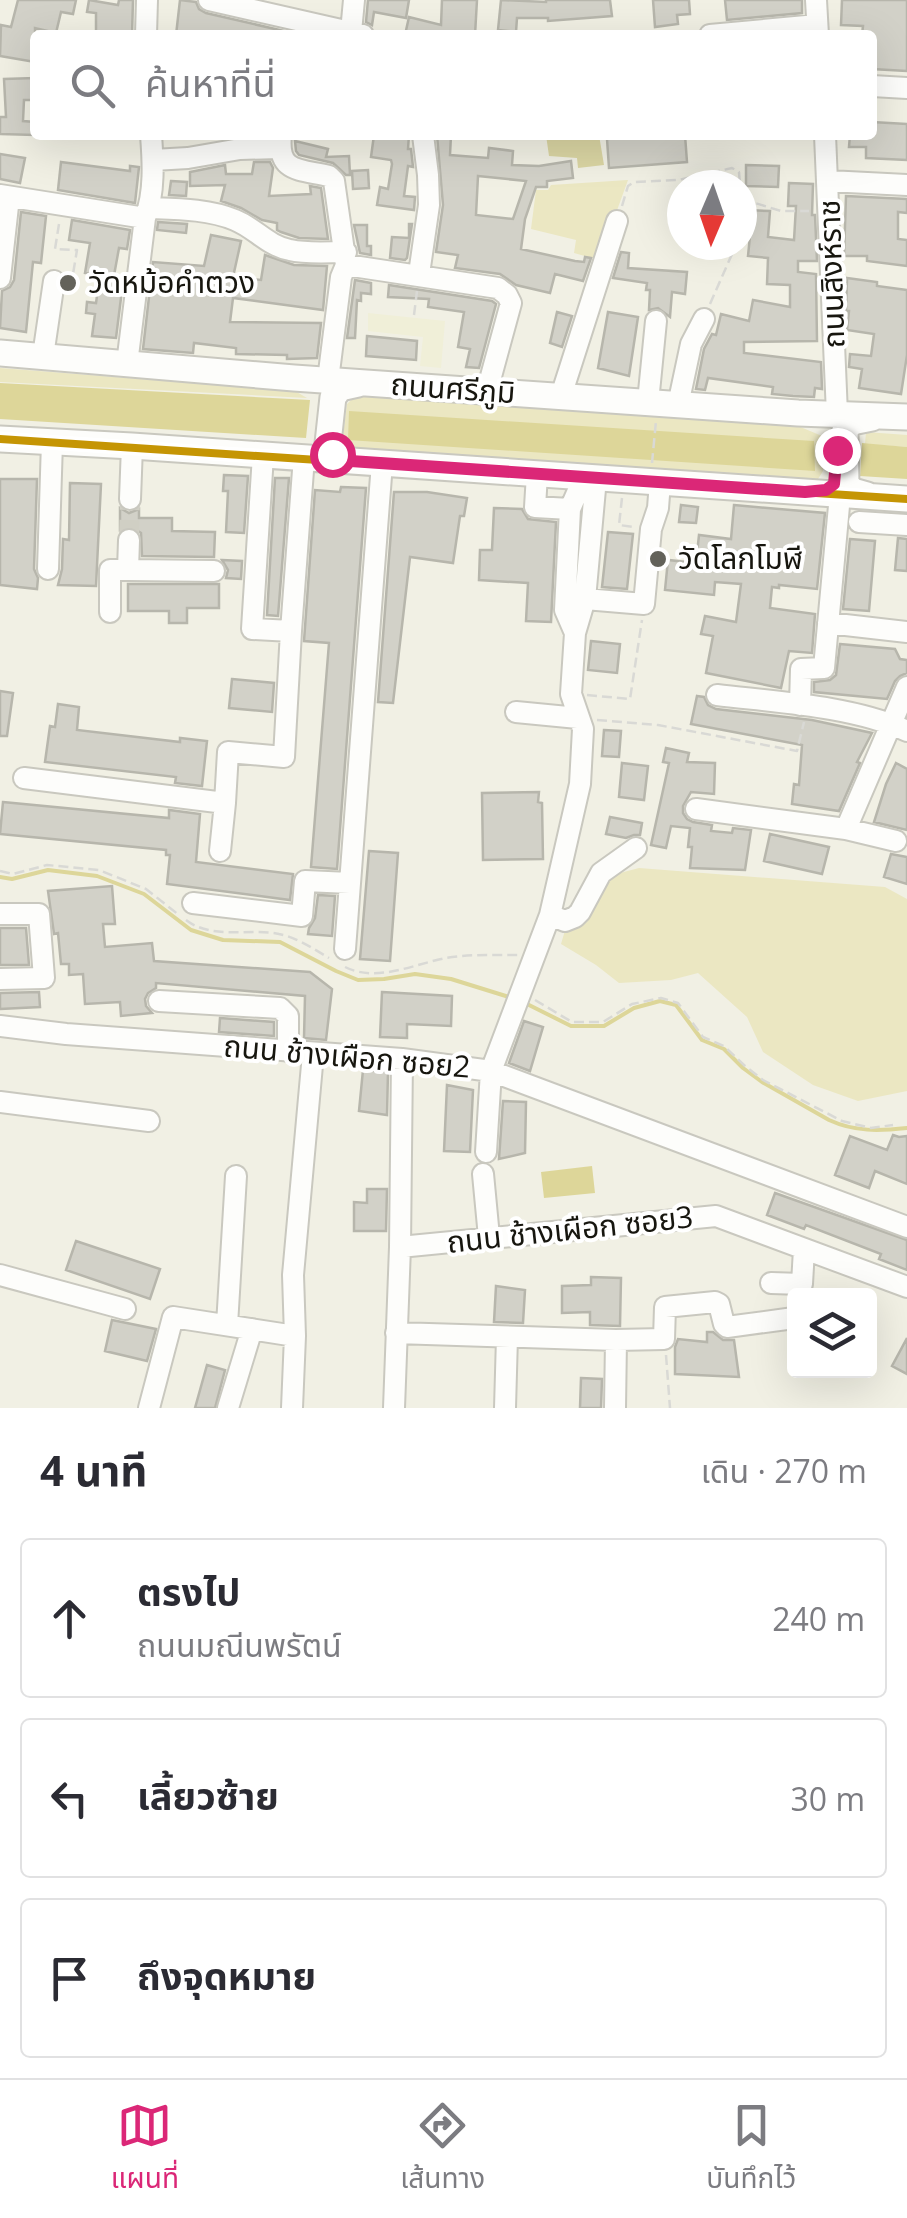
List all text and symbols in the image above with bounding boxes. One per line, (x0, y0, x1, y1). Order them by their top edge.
search box (30, 30, 877, 140)
text: ค้นหาที่นี่ (145, 56, 276, 108)
icon: search (65, 58, 120, 113)
north arrow (667, 170, 757, 260)
street label: ถนนสิงห์ราช (807, 199, 854, 349)
place label: วัดหม้อคำตวง (88, 261, 255, 302)
marker: วัดหม้อคำตวง (57, 272, 79, 294)
street label: ถนนศรีภูมิ (389, 363, 517, 412)
route end (815, 428, 861, 474)
route start (310, 432, 356, 478)
place label: วัดโลกโมฬี (678, 537, 802, 578)
marker: วัดโลกโมฬี (647, 548, 669, 570)
street label: ถนน ช้างเผือก ซอย2 (222, 1024, 472, 1087)
street label: ถนน ช้างเผือก ซอย3 (445, 1195, 695, 1262)
map controls (787, 1288, 877, 1378)
button: layers (787, 1288, 877, 1378)
text: 4 นาที (40, 1441, 147, 1498)
text: เดิน · 270 m (701, 1449, 867, 1492)
text: ตรงไป (137, 1565, 240, 1617)
icon: ahead (42, 1591, 97, 1646)
text: 240 m (772, 1597, 865, 1640)
text: ถนนมณีนพรัตน์ (137, 1623, 342, 1666)
text: เลี้ยวซ้าย (137, 1769, 279, 1821)
icon: left (42, 1771, 97, 1826)
text: 30 m (790, 1777, 865, 1820)
text: ถึงจุดหมาย (137, 1949, 316, 2001)
icon: arrive (42, 1951, 97, 2006)
tab: แผนที่ (111, 2098, 179, 2201)
tab: เส้นทาง (400, 2098, 485, 2201)
tab: บันทึกไว้ (706, 2098, 796, 2201)

